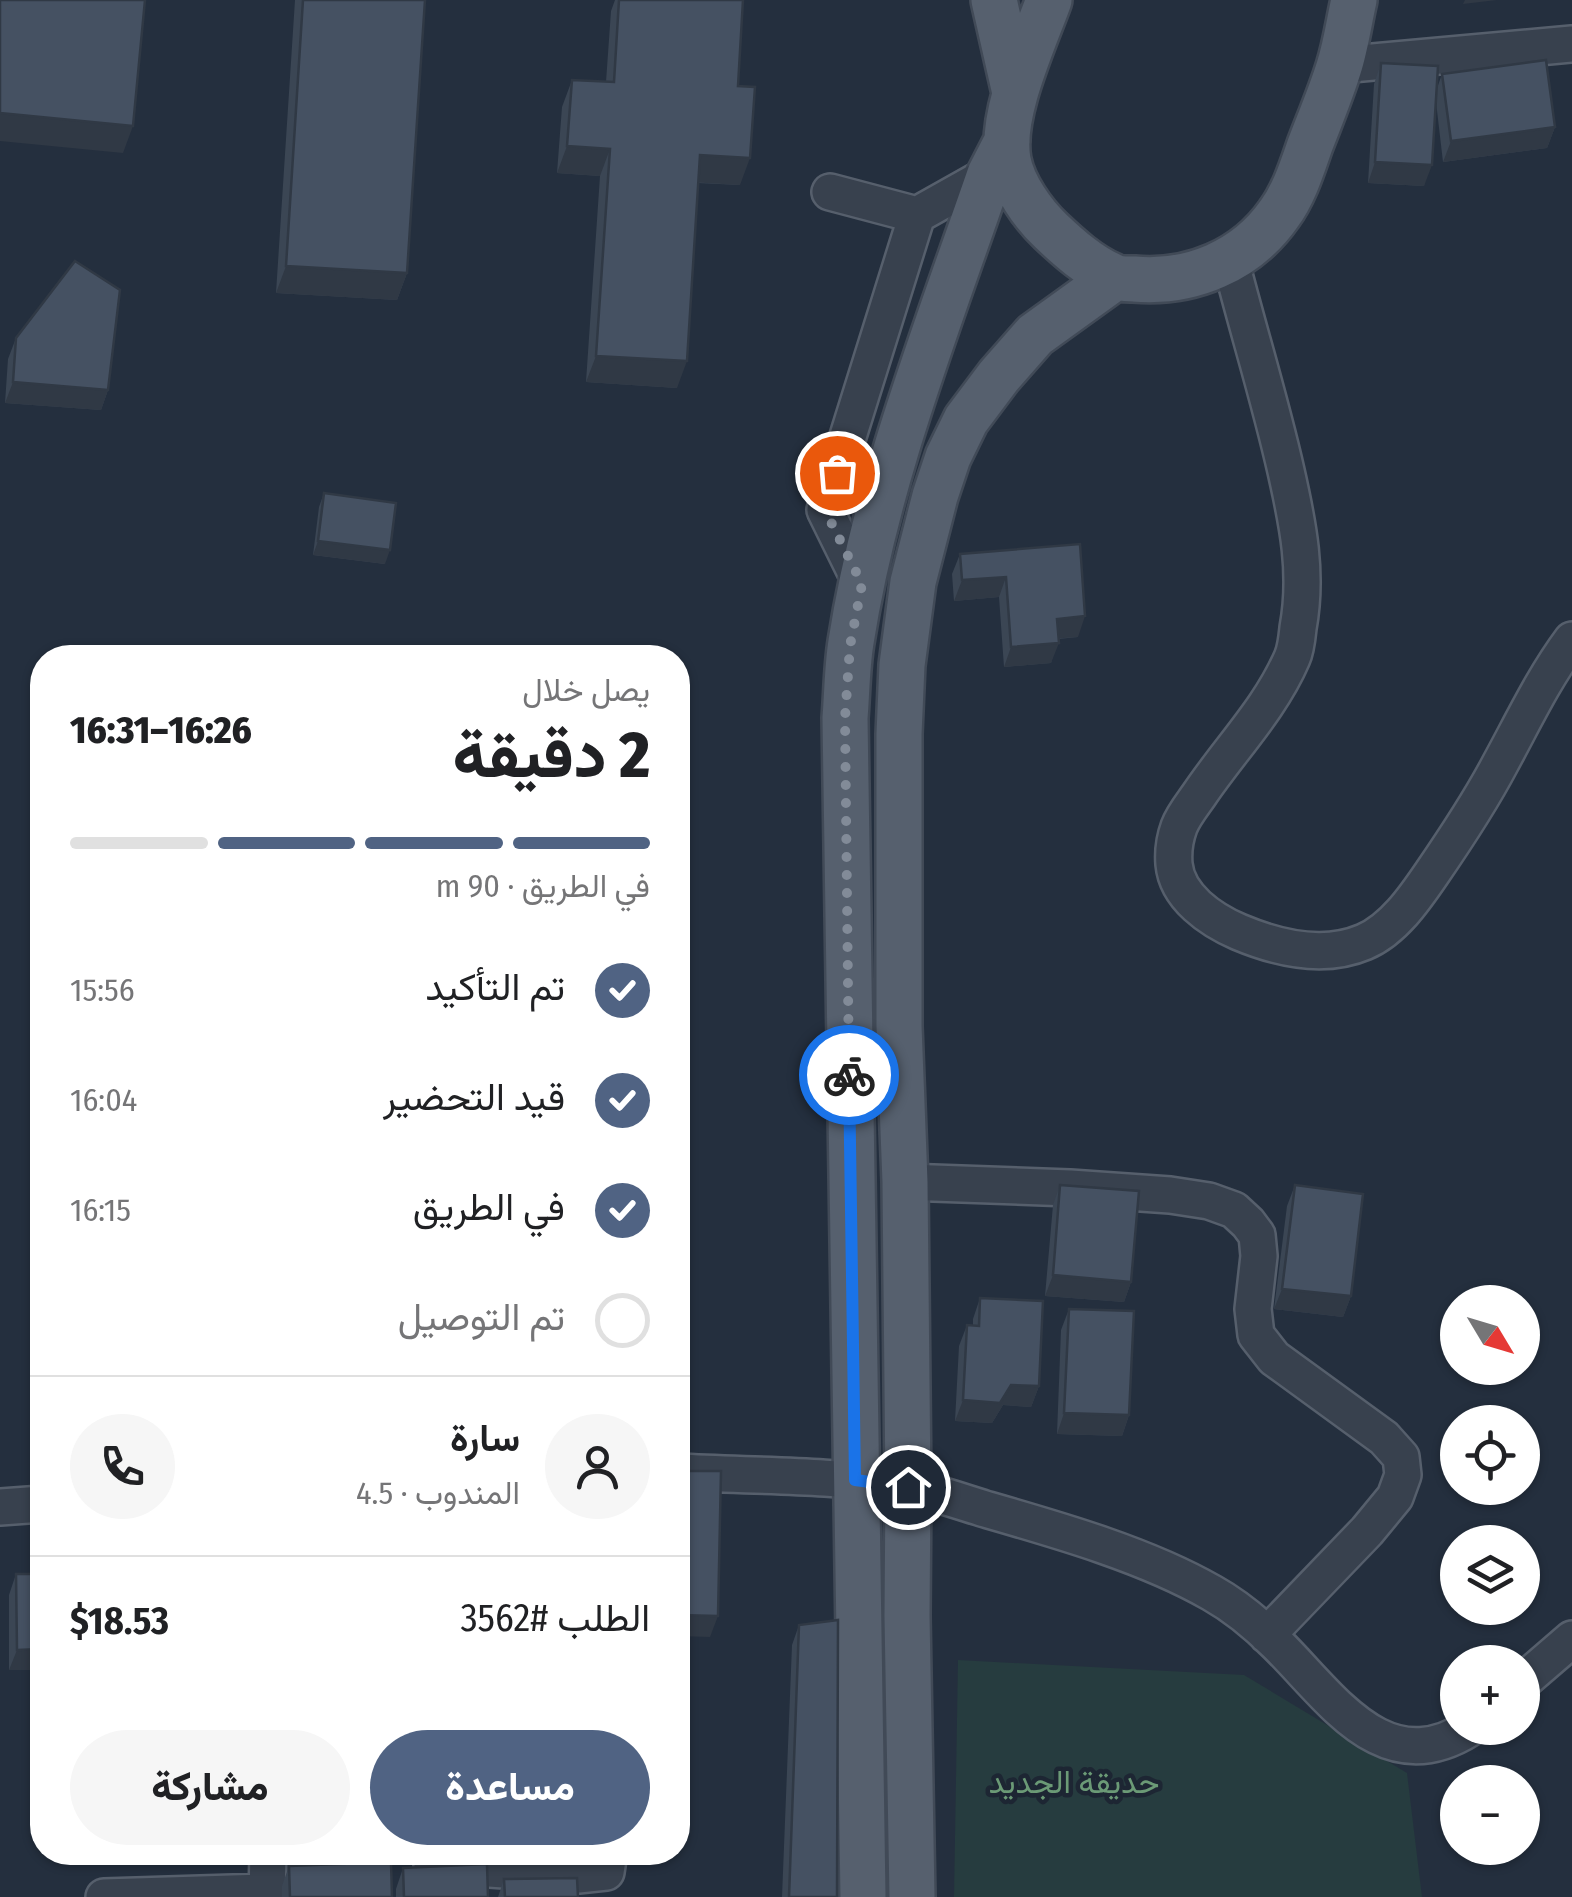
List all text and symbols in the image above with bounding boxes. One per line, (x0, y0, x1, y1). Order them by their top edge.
pin (795, 431, 880, 516)
icon: bag (810, 446, 865, 501)
text: يصل خلال (522, 671, 650, 709)
text: 16:26–16:31 (70, 707, 252, 753)
text: 2 دقيقة (453, 716, 650, 794)
text: في الطريق · 90 m (436, 867, 650, 905)
icon: check (595, 963, 650, 1018)
text: تم التأكيد (425, 964, 565, 1010)
text: 15:56 (70, 971, 135, 1009)
courier (799, 1025, 899, 1125)
icon: bike (822, 1048, 877, 1103)
icon: check (595, 1073, 650, 1128)
text: قيد التحضير (383, 1074, 565, 1120)
text: 16:04 (70, 1081, 137, 1119)
icon: check (595, 1183, 650, 1238)
text: في الطريق (413, 1184, 565, 1230)
text: 16:15 (70, 1191, 131, 1229)
north arrow (1440, 1285, 1540, 1385)
map controls (1440, 1285, 1540, 1865)
text: تم التوصيل (398, 1294, 565, 1340)
button: locate (1440, 1405, 1540, 1505)
button: phone (70, 1414, 175, 1519)
button: person (545, 1414, 650, 1519)
text: سارة (450, 1415, 520, 1461)
pin (866, 1445, 951, 1530)
icon: home (881, 1460, 936, 1515)
text: المندوب · 4.5 (356, 1474, 520, 1512)
button: layers (1440, 1525, 1540, 1625)
text: الطلب #3562 (460, 1595, 650, 1641)
text: $18.53 (70, 1598, 169, 1644)
button: + (1440, 1645, 1540, 1745)
button: مشاركة (70, 1730, 350, 1845)
button: مساعدة (370, 1730, 650, 1845)
park label: حديقة الجديد (989, 1763, 1159, 1801)
button: − (1440, 1765, 1540, 1865)

